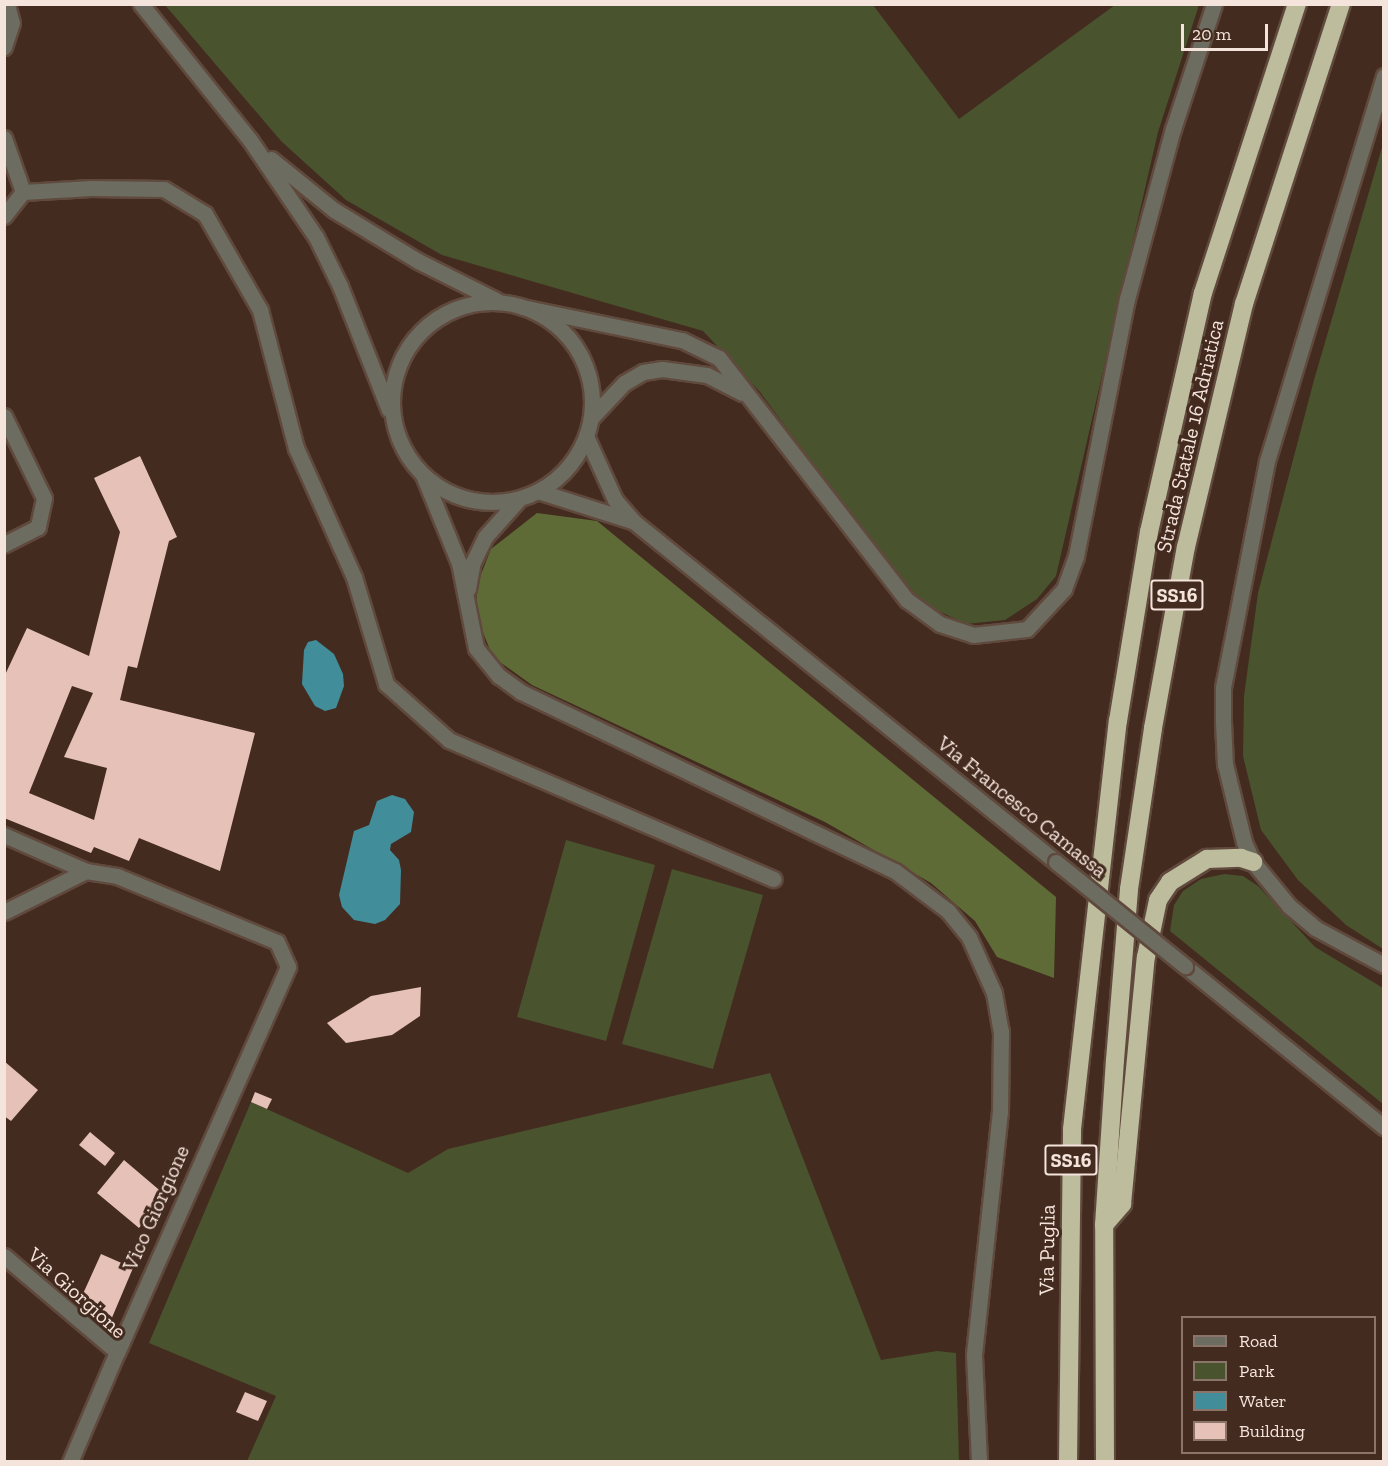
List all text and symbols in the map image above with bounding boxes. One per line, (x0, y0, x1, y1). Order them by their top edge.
scale bar (1184, 12, 1271, 50)
text: 20 m (1192, 23, 1231, 45)
street label: Strada Statale 16 Adriatica (1151, 317, 1229, 555)
road number: SS16 (1150, 578, 1204, 612)
street label: Via Francesco Camassa (932, 731, 1112, 883)
street label: Vico Giorgione (117, 1142, 195, 1274)
road number: SS16 (1044, 1143, 1098, 1177)
street label: Via Puglia (1034, 1204, 1060, 1296)
street label: Via Giorgione (22, 1242, 132, 1344)
legend (1181, 1316, 1376, 1454)
text: Road (1239, 1330, 1278, 1352)
text: Park (1239, 1360, 1275, 1382)
text: Water (1239, 1390, 1286, 1412)
text: Building (1239, 1420, 1305, 1442)

